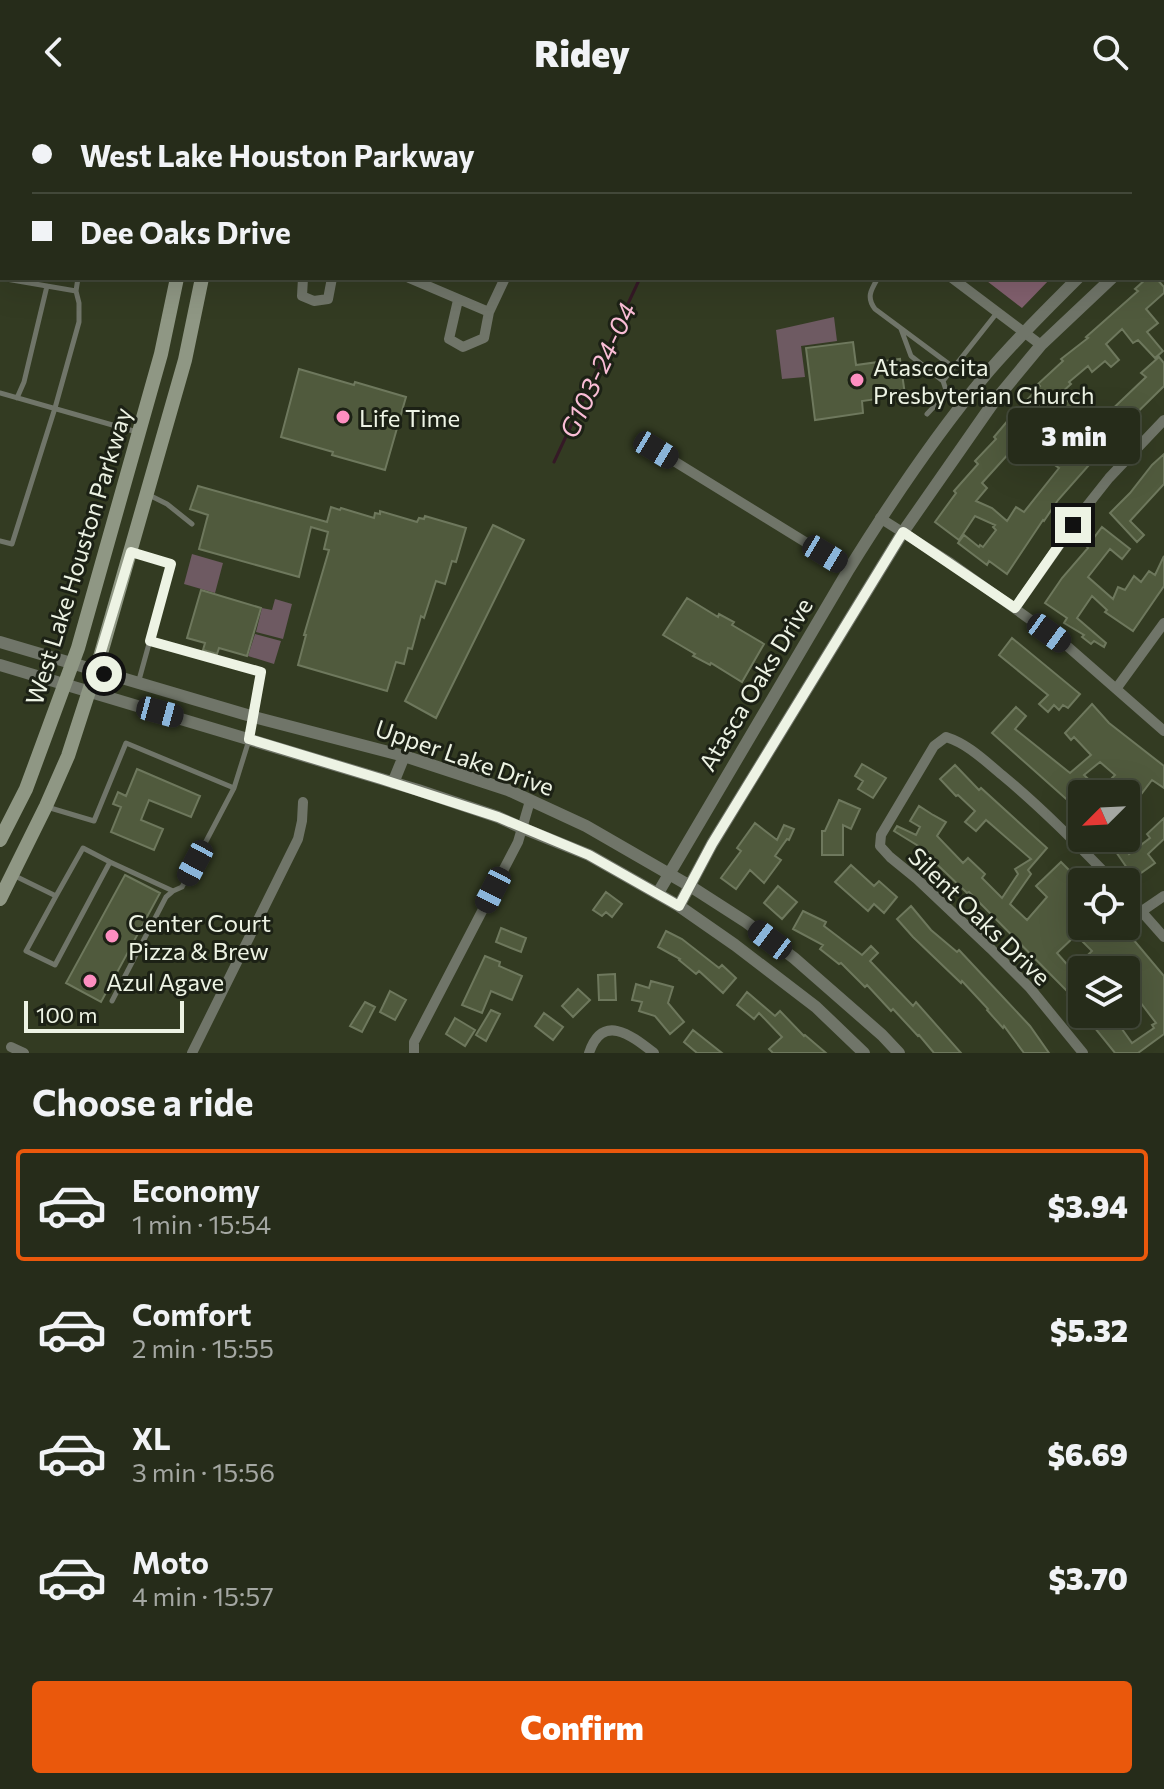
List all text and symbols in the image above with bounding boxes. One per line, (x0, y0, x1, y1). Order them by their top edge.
icon: back (32, 30, 76, 74)
text: Ridey (534, 30, 630, 74)
icon: search (1088, 30, 1132, 74)
text: West Lake Houston Parkway (80, 136, 475, 173)
text: Dee Oaks Drive (80, 213, 291, 250)
water label: G103-24-04 (552, 297, 642, 443)
place label: Atascocita Presbyterian Church (873, 352, 1095, 409)
marker: Atascocita Presbyterian Church (848, 371, 866, 389)
place label: Life Time (359, 403, 460, 432)
street label: West Lake Houston Parkway (19, 404, 137, 708)
marker: Life Time (334, 408, 352, 426)
callout: 3 min (1007, 409, 1139, 465)
text: 3 min (1041, 420, 1107, 451)
car (629, 427, 683, 473)
route end (1055, 507, 1091, 543)
car (798, 531, 852, 577)
street label: Atasca Oaks Drive (692, 592, 818, 776)
car (1023, 609, 1075, 657)
route start (86, 656, 122, 692)
car (134, 694, 186, 730)
street label: Upper Lake Drive (372, 713, 558, 801)
north arrow (1068, 780, 1140, 852)
map controls (1068, 780, 1140, 1028)
car (173, 836, 217, 890)
street label: Silent Oaks Drive (903, 841, 1057, 991)
car (471, 863, 515, 917)
button: locate (1068, 868, 1140, 940)
place label: Center Court Pizza & Brew (128, 908, 271, 965)
car (744, 916, 796, 964)
marker: Center Court Pizza & Brew (103, 927, 121, 945)
button: layers (1068, 956, 1140, 1028)
place label: Azul Agave (106, 967, 224, 996)
marker: Azul Agave (81, 972, 99, 990)
scale bar (24, 997, 184, 1033)
text: 100 m (36, 1001, 98, 1028)
text: Choose a ride (32, 1079, 253, 1123)
icon: car (36, 1169, 108, 1241)
text: Economy (132, 1171, 260, 1208)
text: $3.94 (1048, 1187, 1128, 1224)
text: 1 min · 15:54 (132, 1208, 271, 1239)
icon: car (36, 1293, 108, 1365)
text: Comfort (132, 1295, 251, 1332)
text: $5.32 (1050, 1311, 1128, 1348)
text: 2 min · 15:55 (132, 1332, 274, 1363)
icon: car (36, 1417, 108, 1489)
text: XL (132, 1419, 171, 1456)
text: $6.69 (1047, 1435, 1128, 1472)
text: 3 min · 15:56 (132, 1456, 275, 1487)
icon: car (36, 1541, 108, 1613)
text: Moto (132, 1543, 209, 1580)
text: $3.70 (1048, 1559, 1128, 1596)
text: 4 min · 15:57 (132, 1580, 274, 1611)
button: Confirm (32, 1681, 1132, 1773)

